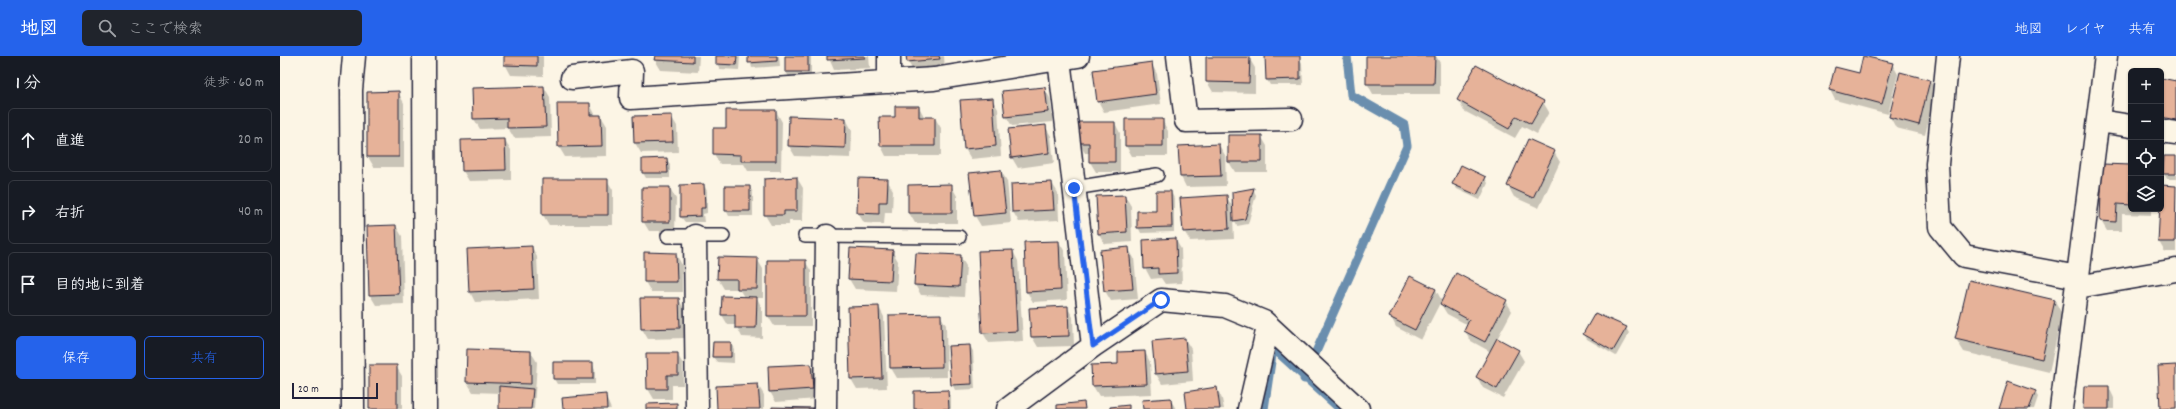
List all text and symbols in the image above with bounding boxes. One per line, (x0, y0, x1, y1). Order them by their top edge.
search box (82, 10, 362, 46)
text: 地図 (20, 17, 58, 44)
icon: search (96, 17, 118, 39)
text: ここで検索 (128, 19, 203, 41)
text: 地図 (2015, 20, 2043, 40)
text: レイヤ (2065, 20, 2106, 40)
text: 共有 (2128, 20, 2156, 40)
map controls (2128, 68, 2164, 212)
button: + (2128, 68, 2164, 104)
text: 1 分 (16, 73, 41, 97)
text: 徒歩 · 60 m (204, 74, 264, 93)
button: − (2128, 104, 2164, 140)
icon: ahead (17, 129, 39, 151)
text: 直進 (55, 131, 85, 153)
text: 20 m (238, 131, 263, 150)
button: locate (2128, 140, 2164, 176)
button: layers (2128, 176, 2164, 212)
route end (1065, 179, 1083, 197)
icon: right (17, 201, 39, 223)
text: 右折 (55, 203, 85, 225)
text: 40 m (239, 203, 263, 222)
icon: arrive (17, 273, 39, 295)
text: 目的地に到着 (55, 275, 145, 297)
route start (1152, 291, 1170, 309)
button: 保存 (16, 336, 136, 379)
button: 共有 (144, 336, 264, 379)
scale bar (292, 381, 378, 400)
text: 20 m (298, 382, 319, 398)

